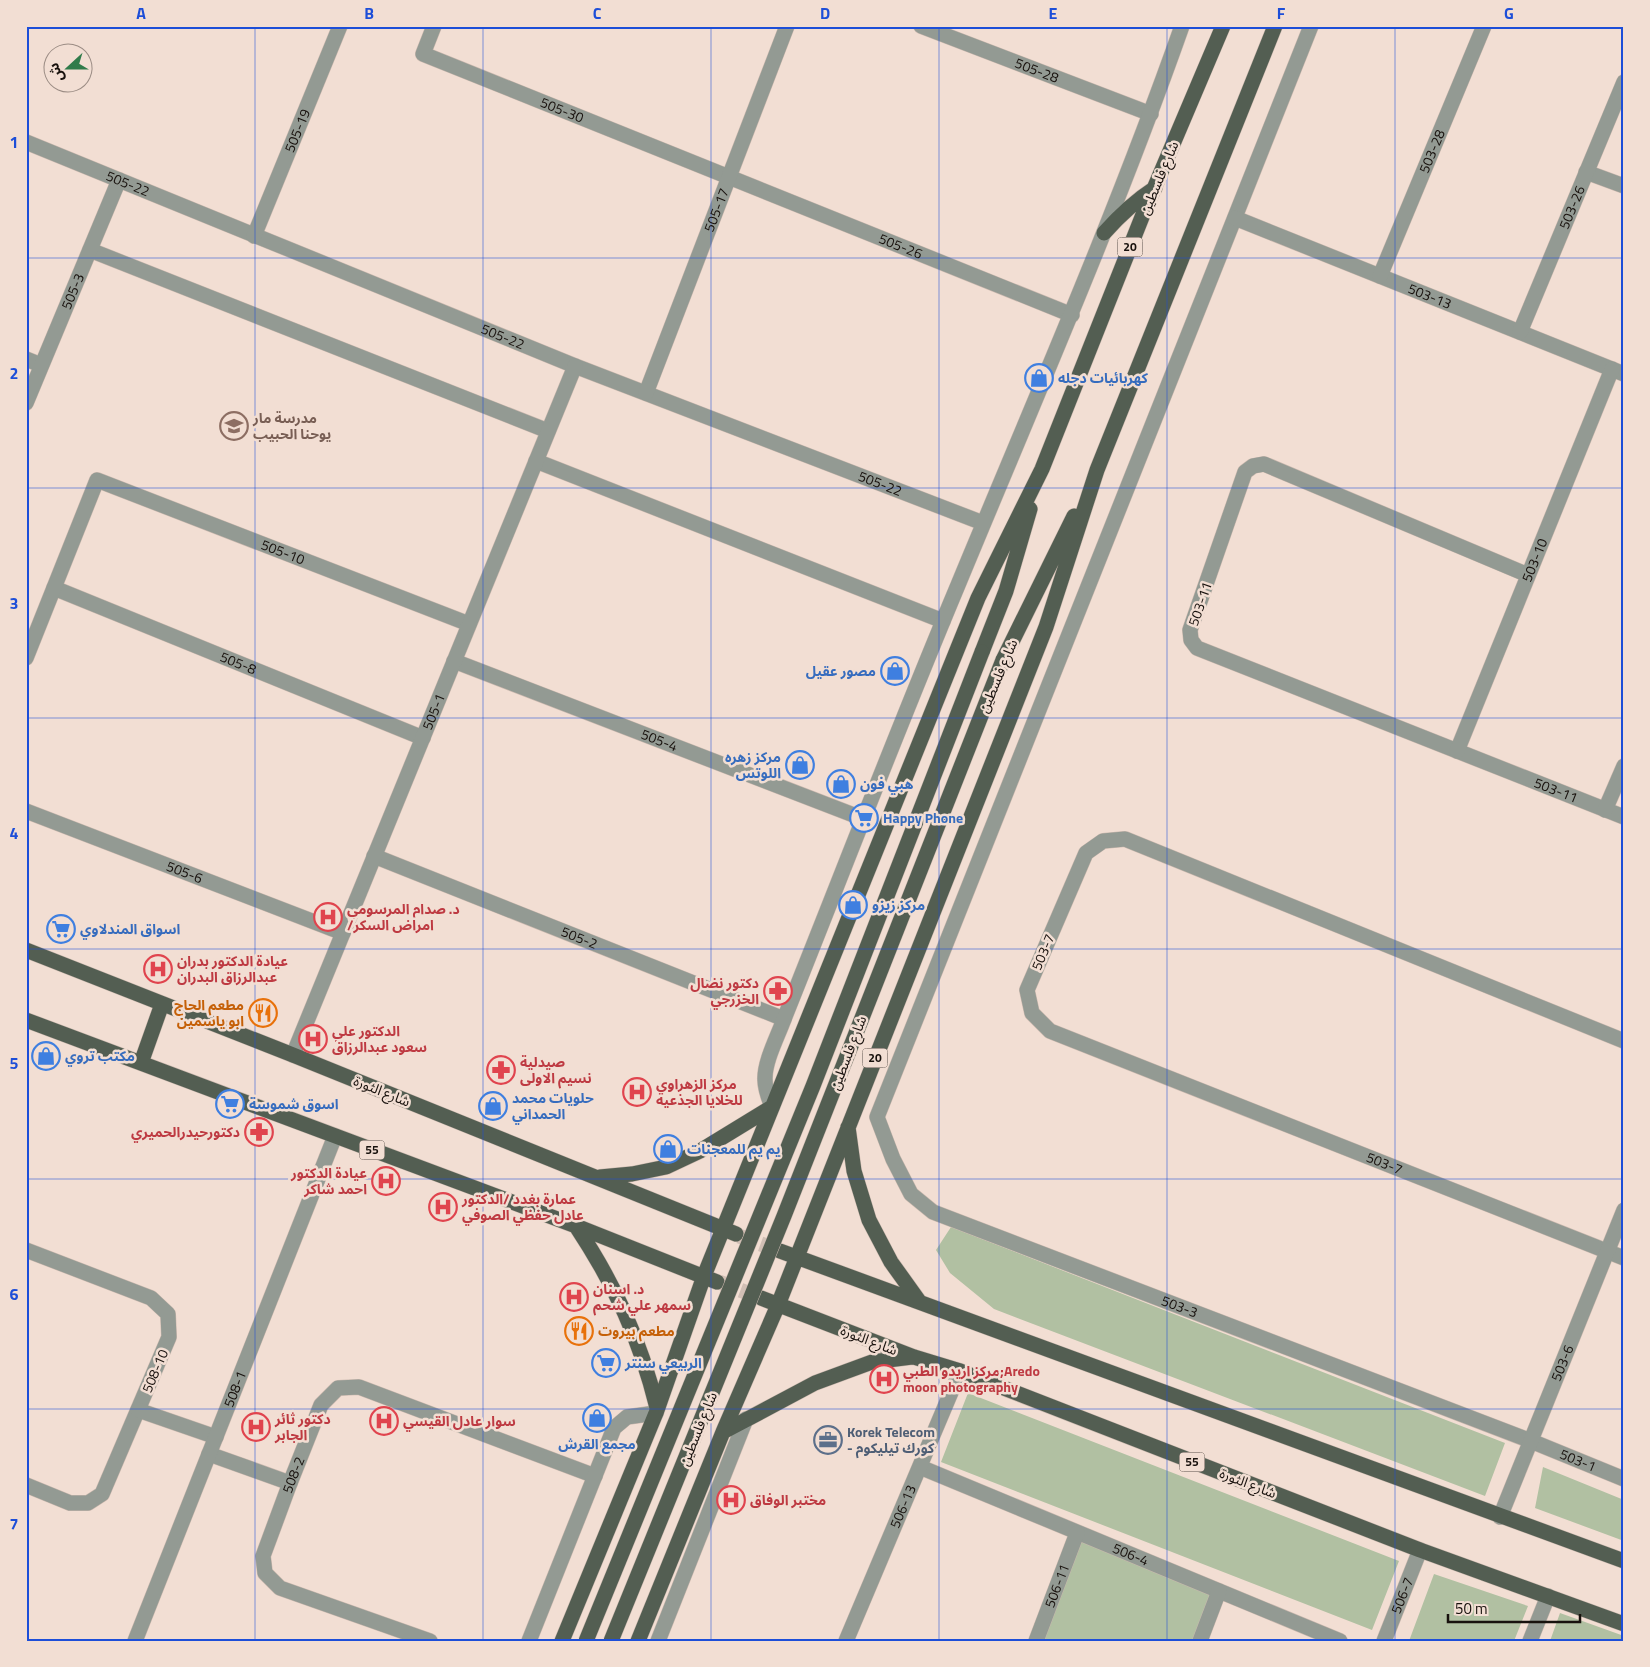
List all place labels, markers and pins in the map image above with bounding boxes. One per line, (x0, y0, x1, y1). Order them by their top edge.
shop icon: كهربائيات دجله (1024, 363, 1054, 393)
place label: كهربائيات دجله (1058, 367, 1148, 388)
place label: مدرسة مار يوحنا الحبيب (252, 407, 331, 444)
school or university icon: مدرسة مار يوحنا الحبيب (219, 411, 249, 441)
shop icon: مصور عقيل (880, 656, 910, 686)
place label: مصور عقيل (806, 660, 876, 681)
place label: مركز زهره اللوتس (725, 746, 781, 783)
shop icon: مركز زهره اللوتس (785, 750, 815, 780)
shop icon: هبي فون (826, 769, 856, 799)
place label: هبي فون (860, 773, 913, 795)
supermarket icon: Happy Phone (849, 803, 879, 833)
place label: Happy Phone (883, 807, 963, 828)
shop icon: مركز زيزو (838, 890, 868, 920)
place label: مركز زيزو (872, 894, 925, 915)
place label: د. صدام المرسومي /امراض السكر (347, 898, 460, 935)
hospital icon: د. صدام المرسومي /امراض السكر (313, 902, 343, 932)
supermarket icon: اسواق المندلاوي (46, 914, 76, 944)
place label: اسواق المندلاوي (80, 918, 181, 940)
place label: عيادة الدكتور بدران عبدالرزاق البدران (177, 950, 288, 987)
hospital icon: عيادة الدكتور بدران عبدالرزاق البدران (143, 954, 173, 984)
place label: دكتور نضال الخزرجي (690, 972, 759, 1010)
pharmacy icon: دكتور نضال الخزرجي (763, 976, 793, 1006)
place label: مطعم الحاج ابو ياسمين (174, 994, 244, 1031)
restaurant icon: مطعم الحاج ابو ياسمين (248, 998, 278, 1028)
place label: الدكتور علي سعود عبدالرزاق (332, 1020, 427, 1057)
hospital icon: الدكتور علي سعود عبدالرزاق (298, 1024, 328, 1054)
shop icon: مكتب تروي (31, 1041, 61, 1071)
place label: مكتب تروي (65, 1045, 135, 1067)
place label: صيدلية نسيم الاولى (520, 1051, 592, 1089)
pharmacy icon: صيدلية نسيم الاولى (486, 1055, 516, 1085)
place label: مركز الزهراوي للخلايا الجذعيه (656, 1073, 743, 1110)
hospital icon: مركز الزهراوي للخلايا الجذعيه (622, 1077, 652, 1107)
place label: حلويات محمد الحمداني (512, 1087, 594, 1125)
supermarket icon: اسوق شموسة (215, 1089, 245, 1119)
shop icon: حلويات محمد الحمداني (478, 1091, 508, 1121)
place label: اسوق شموسة (249, 1093, 339, 1114)
pharmacy icon: دكتورحيدرالحميري (244, 1117, 274, 1147)
place label: دكتورحيدرالحميري (131, 1121, 240, 1143)
shop icon: يم يم للمعجنات (653, 1134, 683, 1164)
place label: يم يم للمعجنات (687, 1138, 781, 1160)
place label: عيادة الدكتور احمد شاكر (290, 1162, 367, 1199)
hospital icon: عيادة الدكتور احمد شاكر (371, 1166, 401, 1196)
place label: عمارة بغدد /الدكتور عادل حفظي الصوفي (461, 1188, 584, 1226)
hospital icon: عمارة بغدد /الدكتور عادل حفظي الصوفي (428, 1192, 458, 1222)
place label: د. اسنان سمهر علي شحم (593, 1278, 691, 1316)
hospital icon: د. اسنان سمهر علي شحم (559, 1282, 589, 1312)
restaurant icon: مطعم بيروت (564, 1316, 594, 1346)
place label: مطعم بيروت (598, 1320, 675, 1342)
supermarket icon: الربيعي سنتر (591, 1348, 621, 1378)
place label: الربيعي سنتر (624, 1352, 702, 1374)
place label: مركز اريدو الطبي;Aredo moon photography (903, 1360, 1040, 1397)
hospital icon: مركز اريدو الطبي;Aredo moon photography (869, 1364, 899, 1394)
shop icon: مجمع القرش (582, 1403, 612, 1433)
hospital icon: سوار عادل القيسي (369, 1406, 399, 1436)
place label: دكتور ثائر الجابر (274, 1408, 331, 1445)
place label: سوار عادل القيسي (403, 1410, 516, 1432)
hospital icon: دكتور ثائر الجابر (241, 1412, 271, 1442)
place label: Korek Telecom - كورك تيليكوم (847, 1421, 935, 1459)
office icon: Korek Telecom - كورك تيليكوم (813, 1425, 843, 1455)
place label: مجمع القرش (558, 1433, 636, 1454)
hospital icon: مختبر الوفاق (716, 1485, 746, 1515)
place label: مختبر الوفاق (750, 1489, 826, 1510)

